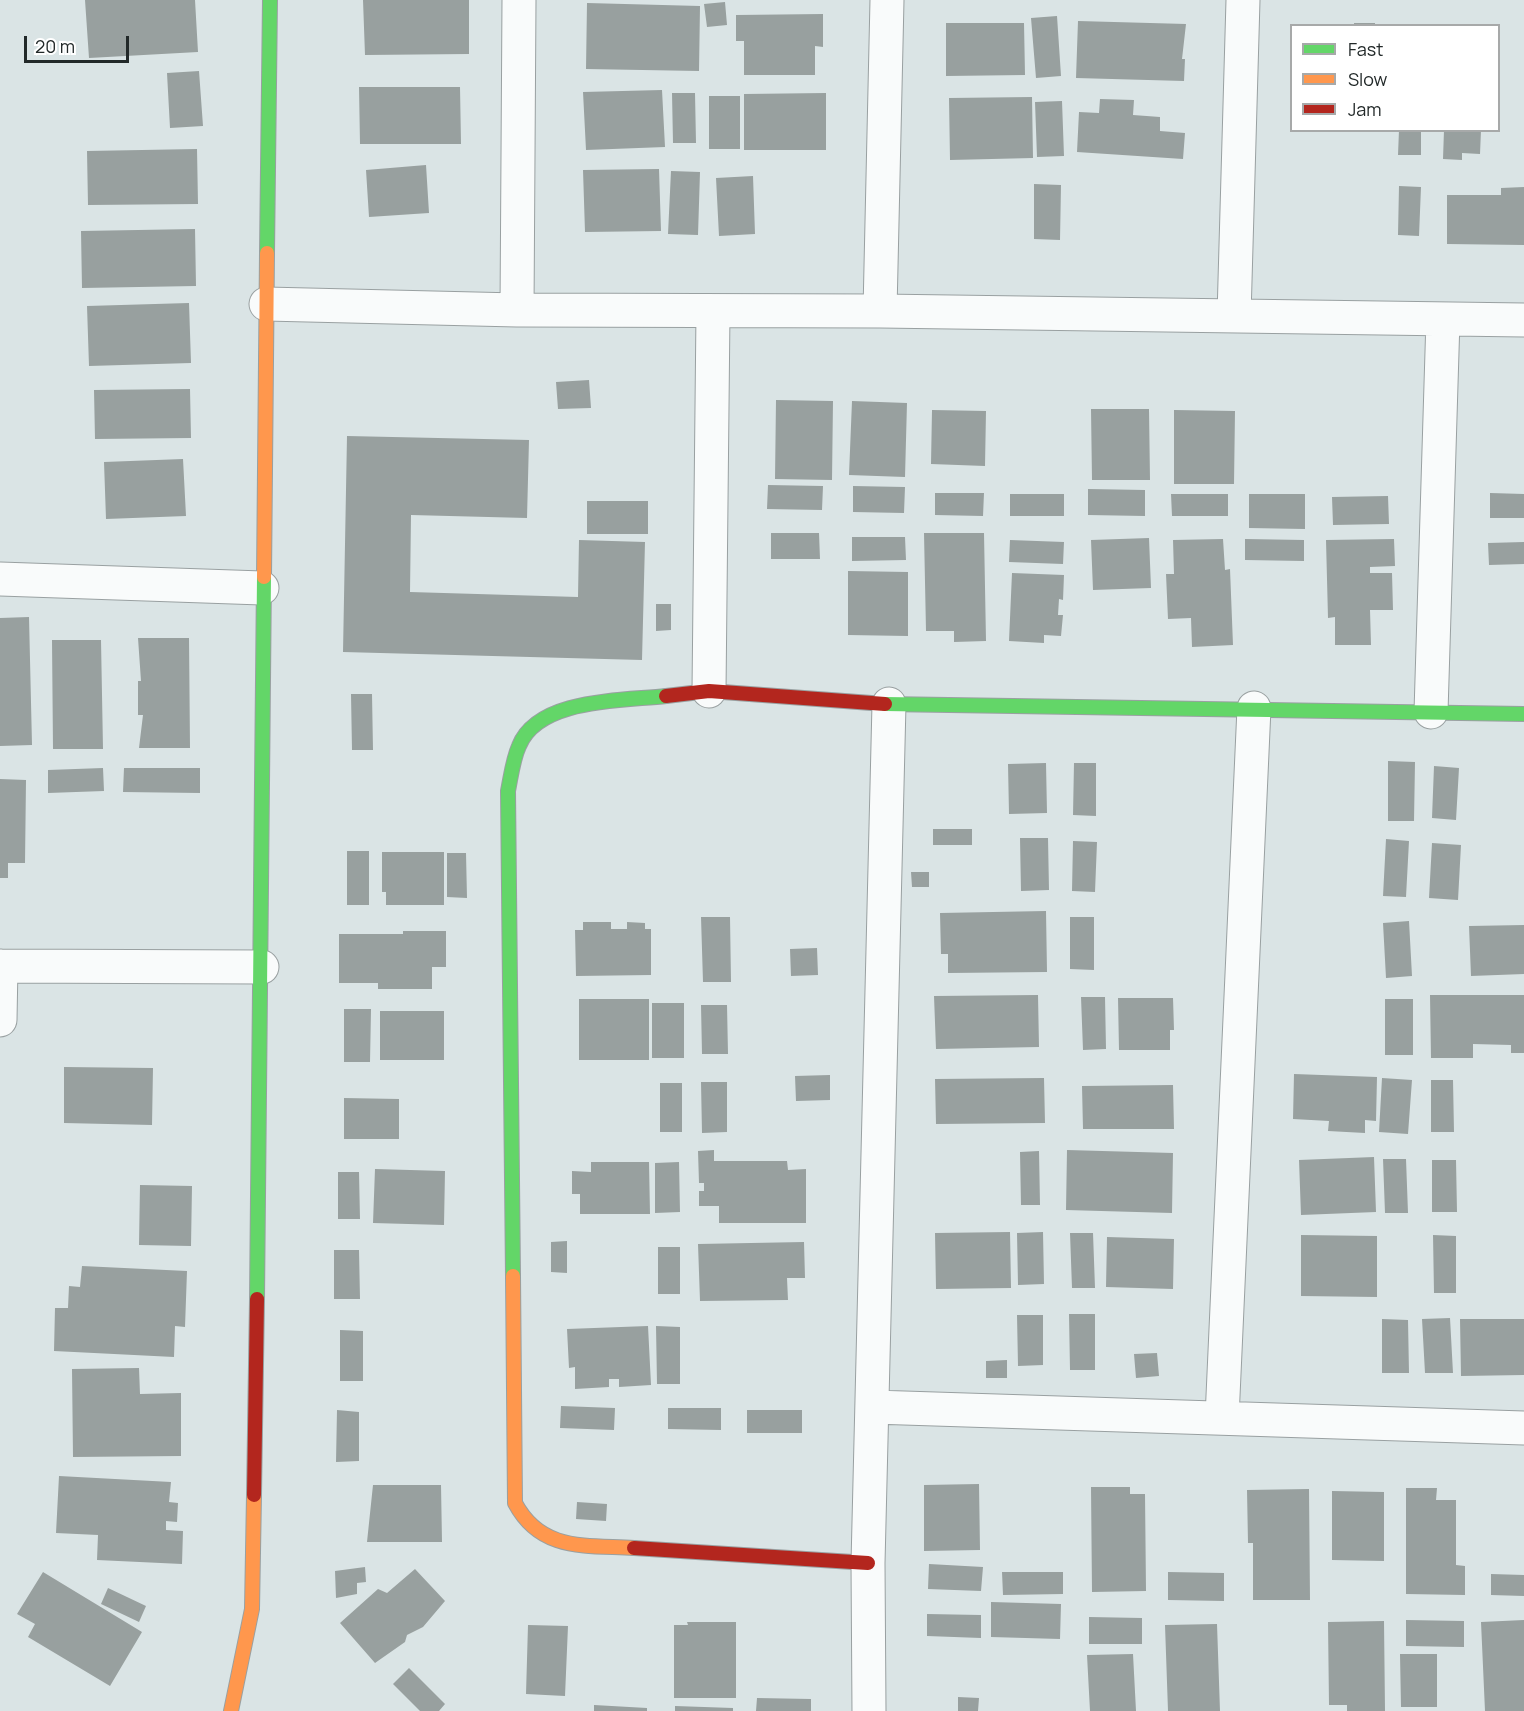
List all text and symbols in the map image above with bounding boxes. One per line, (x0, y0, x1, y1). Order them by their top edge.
scale bar (27, 24, 132, 62)
legend (1290, 24, 1500, 132)
text: 20 m (35, 34, 75, 58)
text: Fast (1348, 37, 1383, 61)
text: Slow (1348, 67, 1387, 91)
text: Jam (1348, 97, 1382, 121)

